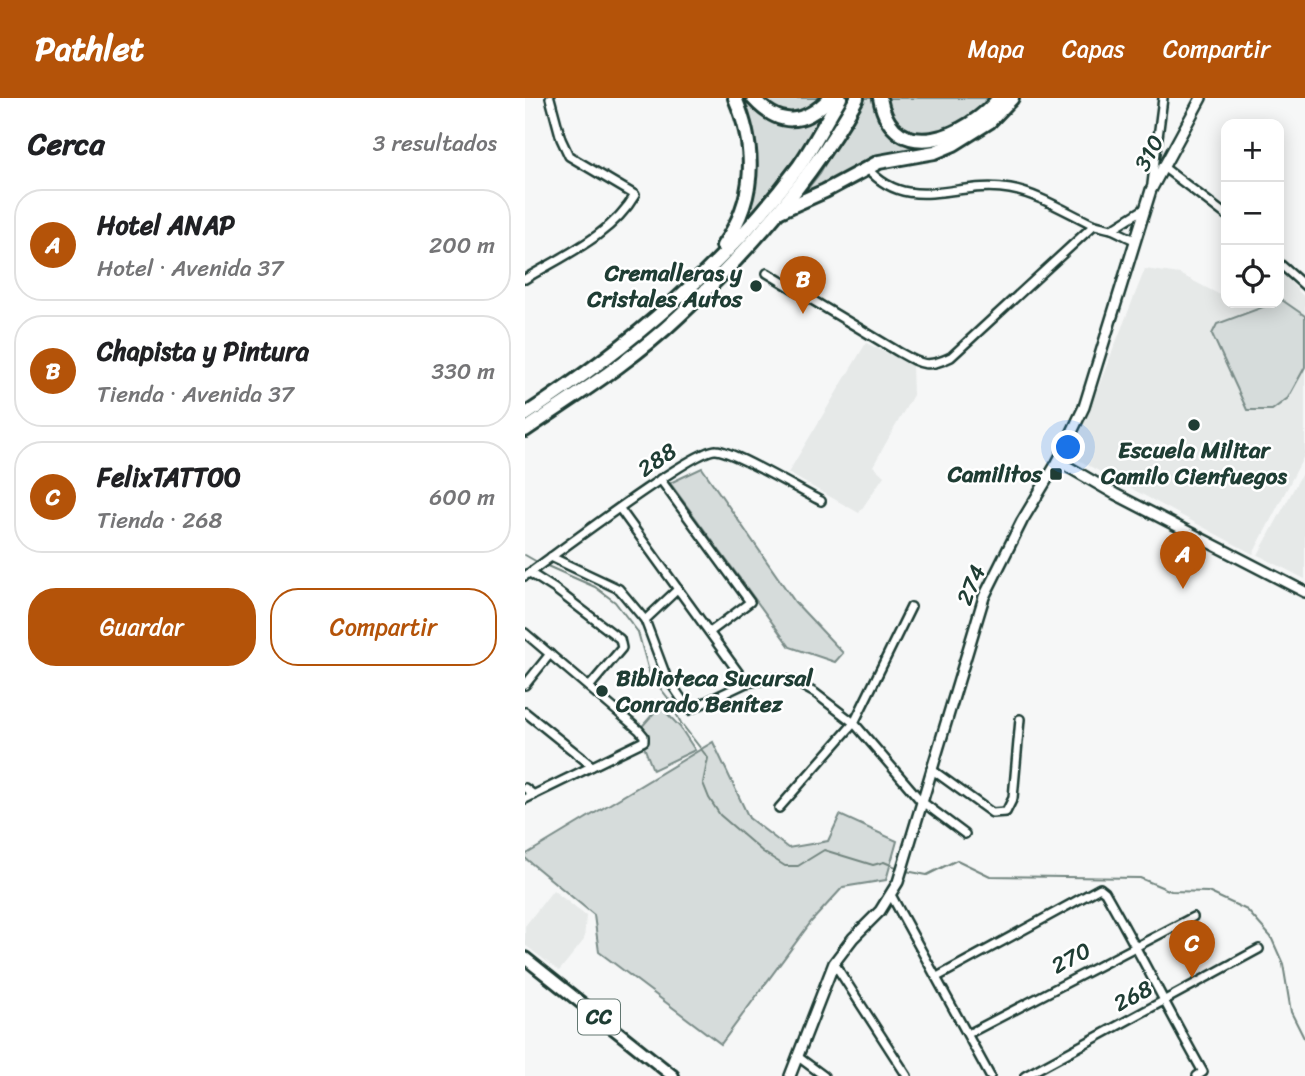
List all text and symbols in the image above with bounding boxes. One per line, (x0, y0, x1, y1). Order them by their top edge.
text: Pathlet (35, 20, 144, 78)
text: Mapa (968, 28, 1024, 70)
text: Capas (1062, 28, 1125, 70)
text: Compartir (1163, 28, 1270, 70)
text: Cerca (28, 117, 104, 171)
map controls (1221, 119, 1284, 308)
button: + (1221, 119, 1284, 182)
text: 3 resultados (373, 123, 497, 164)
street label: 310 (1122, 127, 1176, 179)
button: − (1221, 182, 1284, 245)
text: Hotel ANAP (97, 202, 235, 248)
text: A (45, 225, 61, 266)
text: 200 m (429, 225, 495, 266)
button: locate (1221, 245, 1284, 308)
text: Hotel · Avenida 37 (97, 248, 283, 289)
place label: Cremalleras y Cristales Autos (586, 253, 743, 320)
pin: B (780, 256, 826, 314)
marker: Cremalleras y Cristales Autos (748, 278, 764, 294)
text: Chapista y Pintura (97, 328, 309, 374)
text: B (46, 351, 60, 392)
text: 330 m (432, 351, 495, 392)
text: Tienda · Avenida 37 (97, 374, 294, 415)
marker: Escuela Militar Camilo Cienfuegos (1186, 417, 1202, 433)
your location (1051, 430, 1085, 464)
place label: Escuela Militar Camilo Cienfuegos (1100, 430, 1288, 497)
street label: 288 (629, 431, 686, 488)
text: FelixTATTOO (97, 454, 241, 500)
place label: Camilitos (947, 454, 1043, 495)
marker: Camilitos (1048, 466, 1064, 482)
text: C (46, 477, 60, 518)
text: 600 m (429, 477, 495, 518)
text: Tienda · 268 (97, 500, 222, 541)
pin: A (1160, 531, 1206, 589)
street label: 274 (944, 558, 998, 612)
button: Guardar (28, 588, 256, 666)
button: Compartir (270, 588, 497, 666)
place label: Biblioteca Sucursal Conrado Benítez (615, 658, 814, 725)
marker: Biblioteca Sucursal Conrado Benítez (594, 683, 610, 699)
pin: C (1169, 920, 1215, 978)
street label: 270 (1043, 930, 1099, 986)
street label: 268 (1106, 968, 1160, 1024)
road number: CC (578, 1000, 620, 1034)

